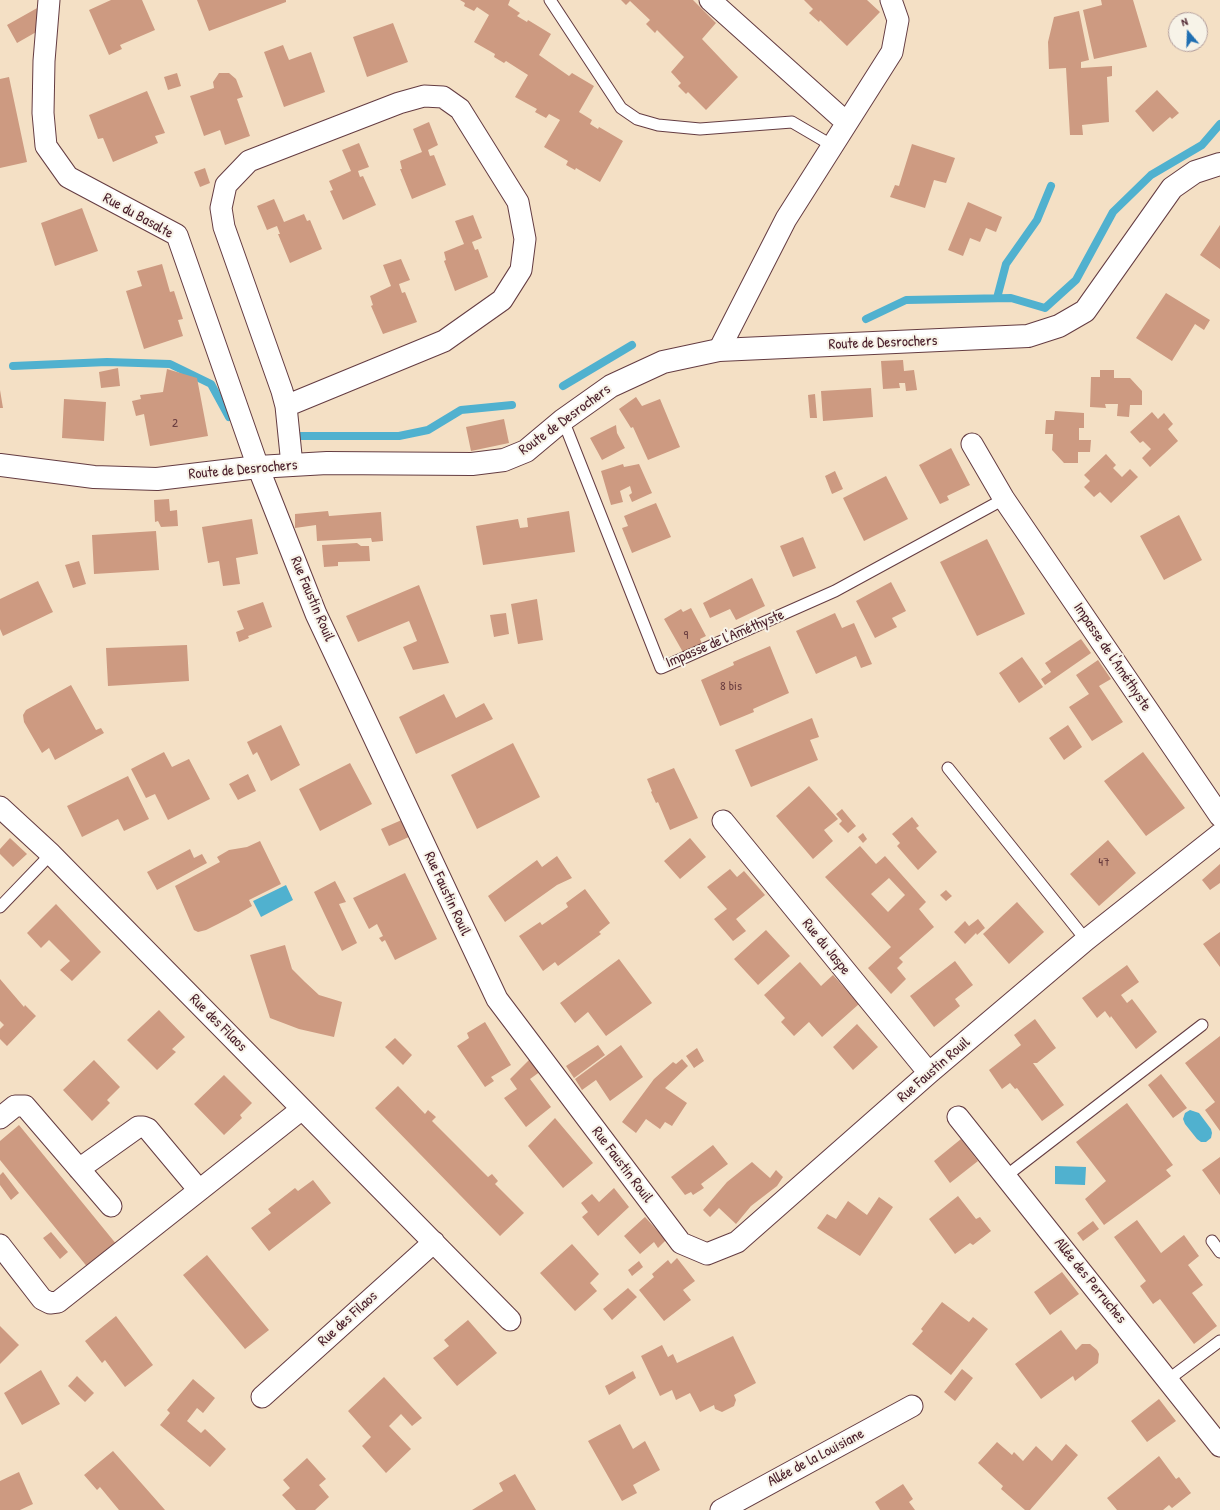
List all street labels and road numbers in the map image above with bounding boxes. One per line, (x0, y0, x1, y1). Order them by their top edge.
street label: Rue du Basalte (100, 189, 176, 243)
street label: Route de Desrochers (828, 332, 938, 354)
street label: Route de Desrochers (516, 381, 614, 459)
street label: Route de Desrochers (188, 456, 298, 484)
street label: Rue Faustin Rouil (286, 554, 338, 644)
street label: Impasse de l'Améthyste (1069, 599, 1155, 715)
street label: Impasse de l'Améthyste (663, 606, 787, 672)
street label: Rue Faustin Rouil (420, 849, 474, 939)
street label: Rue du Jaspe (798, 915, 854, 979)
street label: Rue des Filaos (185, 990, 251, 1056)
street label: Rue Faustin Rouil (894, 1034, 974, 1106)
street label: Rue Faustin Rouil (588, 1123, 656, 1207)
street label: Allée des Perruches (1050, 1235, 1130, 1327)
street label: Rue des Filaos (315, 1288, 381, 1350)
street label: Allée de la Louisiane (765, 1425, 867, 1491)

